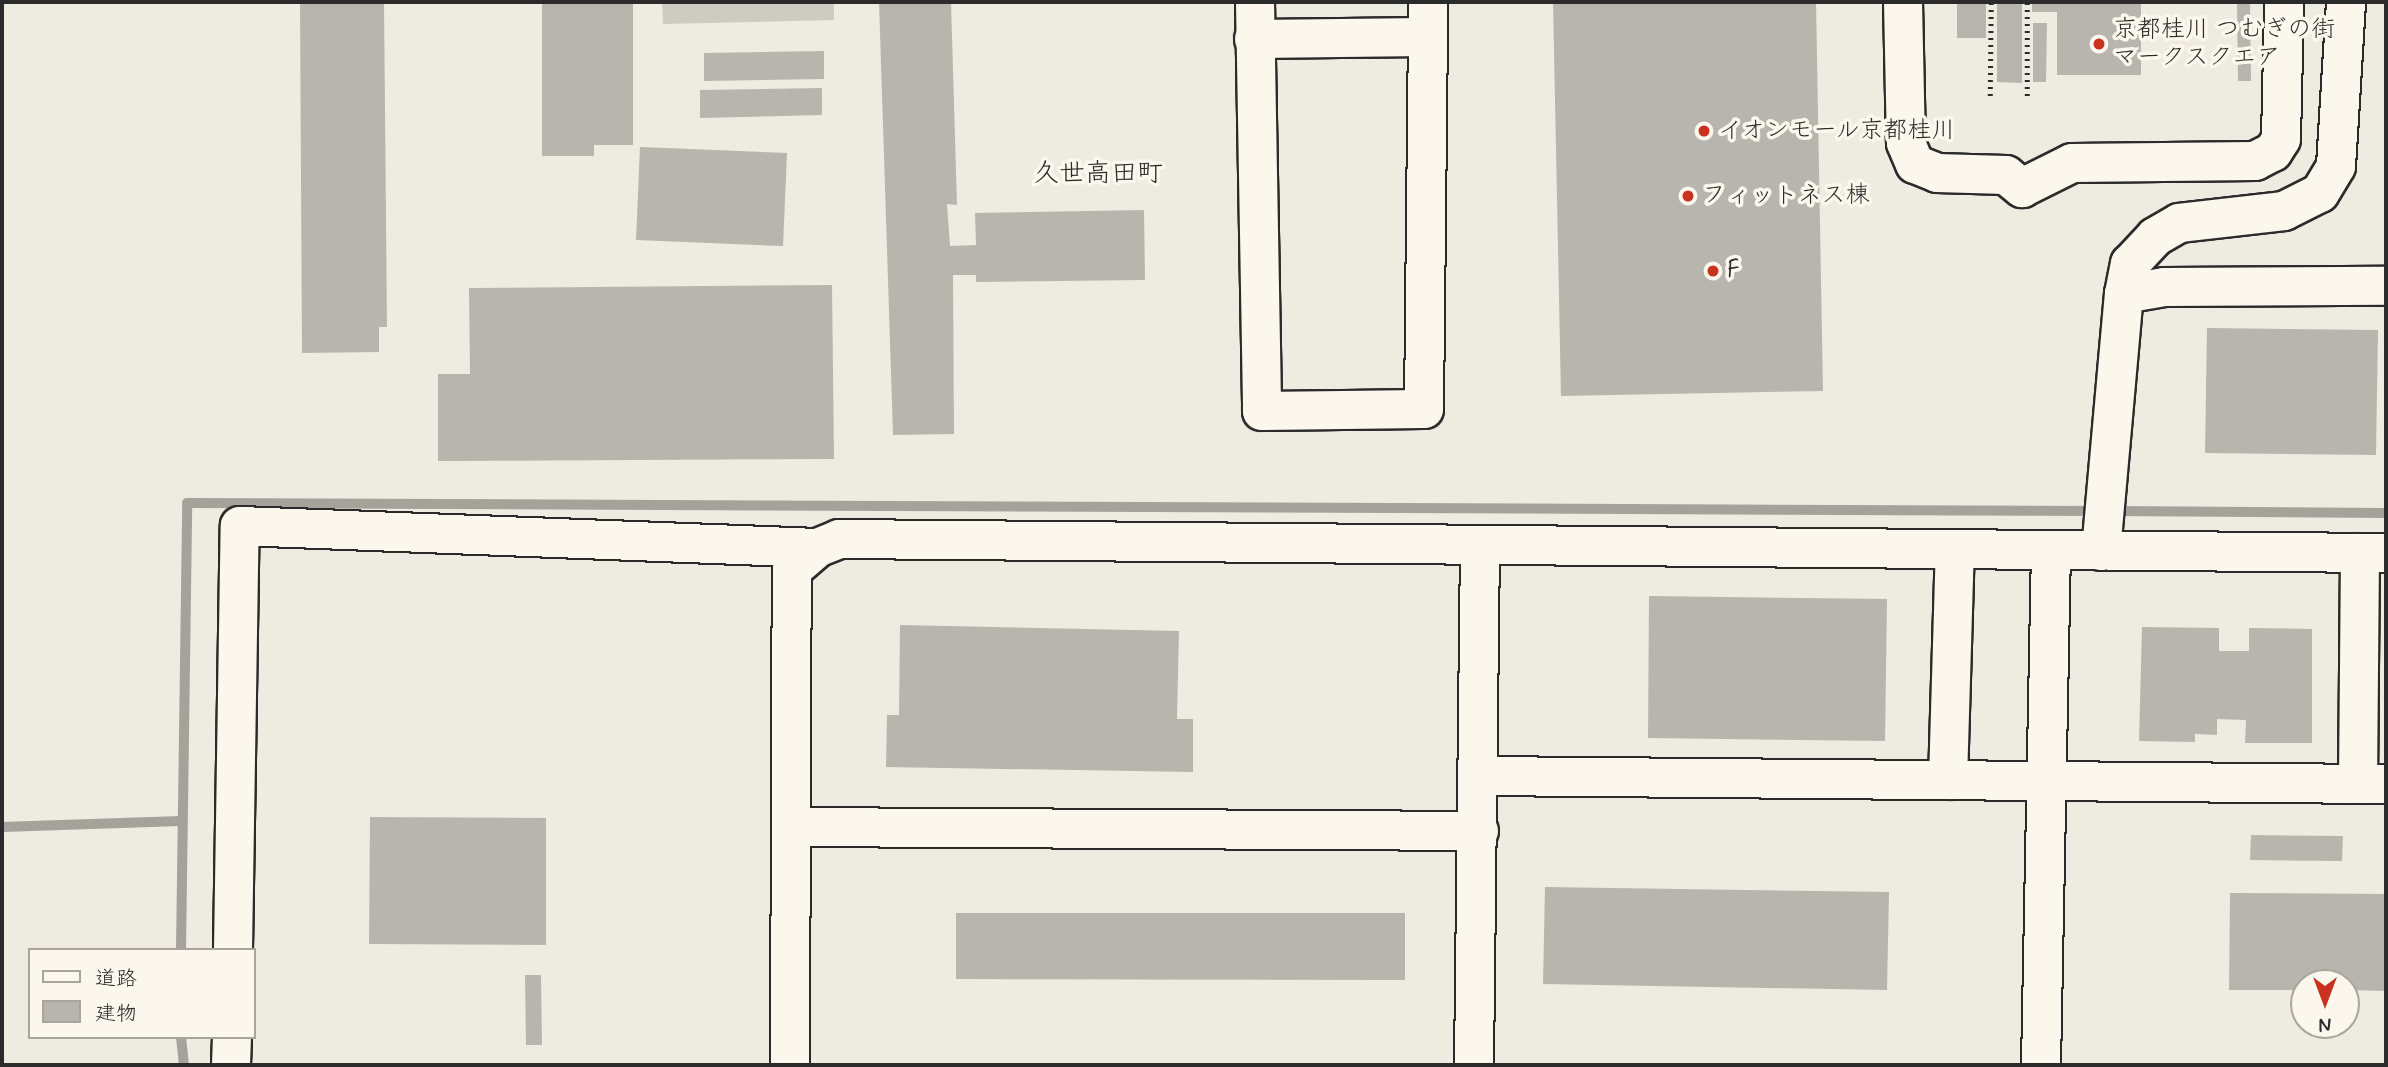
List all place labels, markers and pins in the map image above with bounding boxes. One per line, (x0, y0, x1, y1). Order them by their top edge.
place label: 京都桂川 つむぎの街 マークスクエア (2113, 16, 2335, 72)
marker: 京都桂川 つむぎの街 マークスクエア (2091, 36, 2107, 52)
place label: イオンモール京都桂川 (1718, 117, 1958, 145)
marker: イオンモール京都桂川 (1696, 123, 1712, 139)
place label: フィットネス棟 (1702, 182, 1870, 210)
marker: フィットネス棟 (1680, 188, 1696, 204)
place label: F (1727, 257, 1740, 285)
marker: F (1705, 263, 1721, 279)

